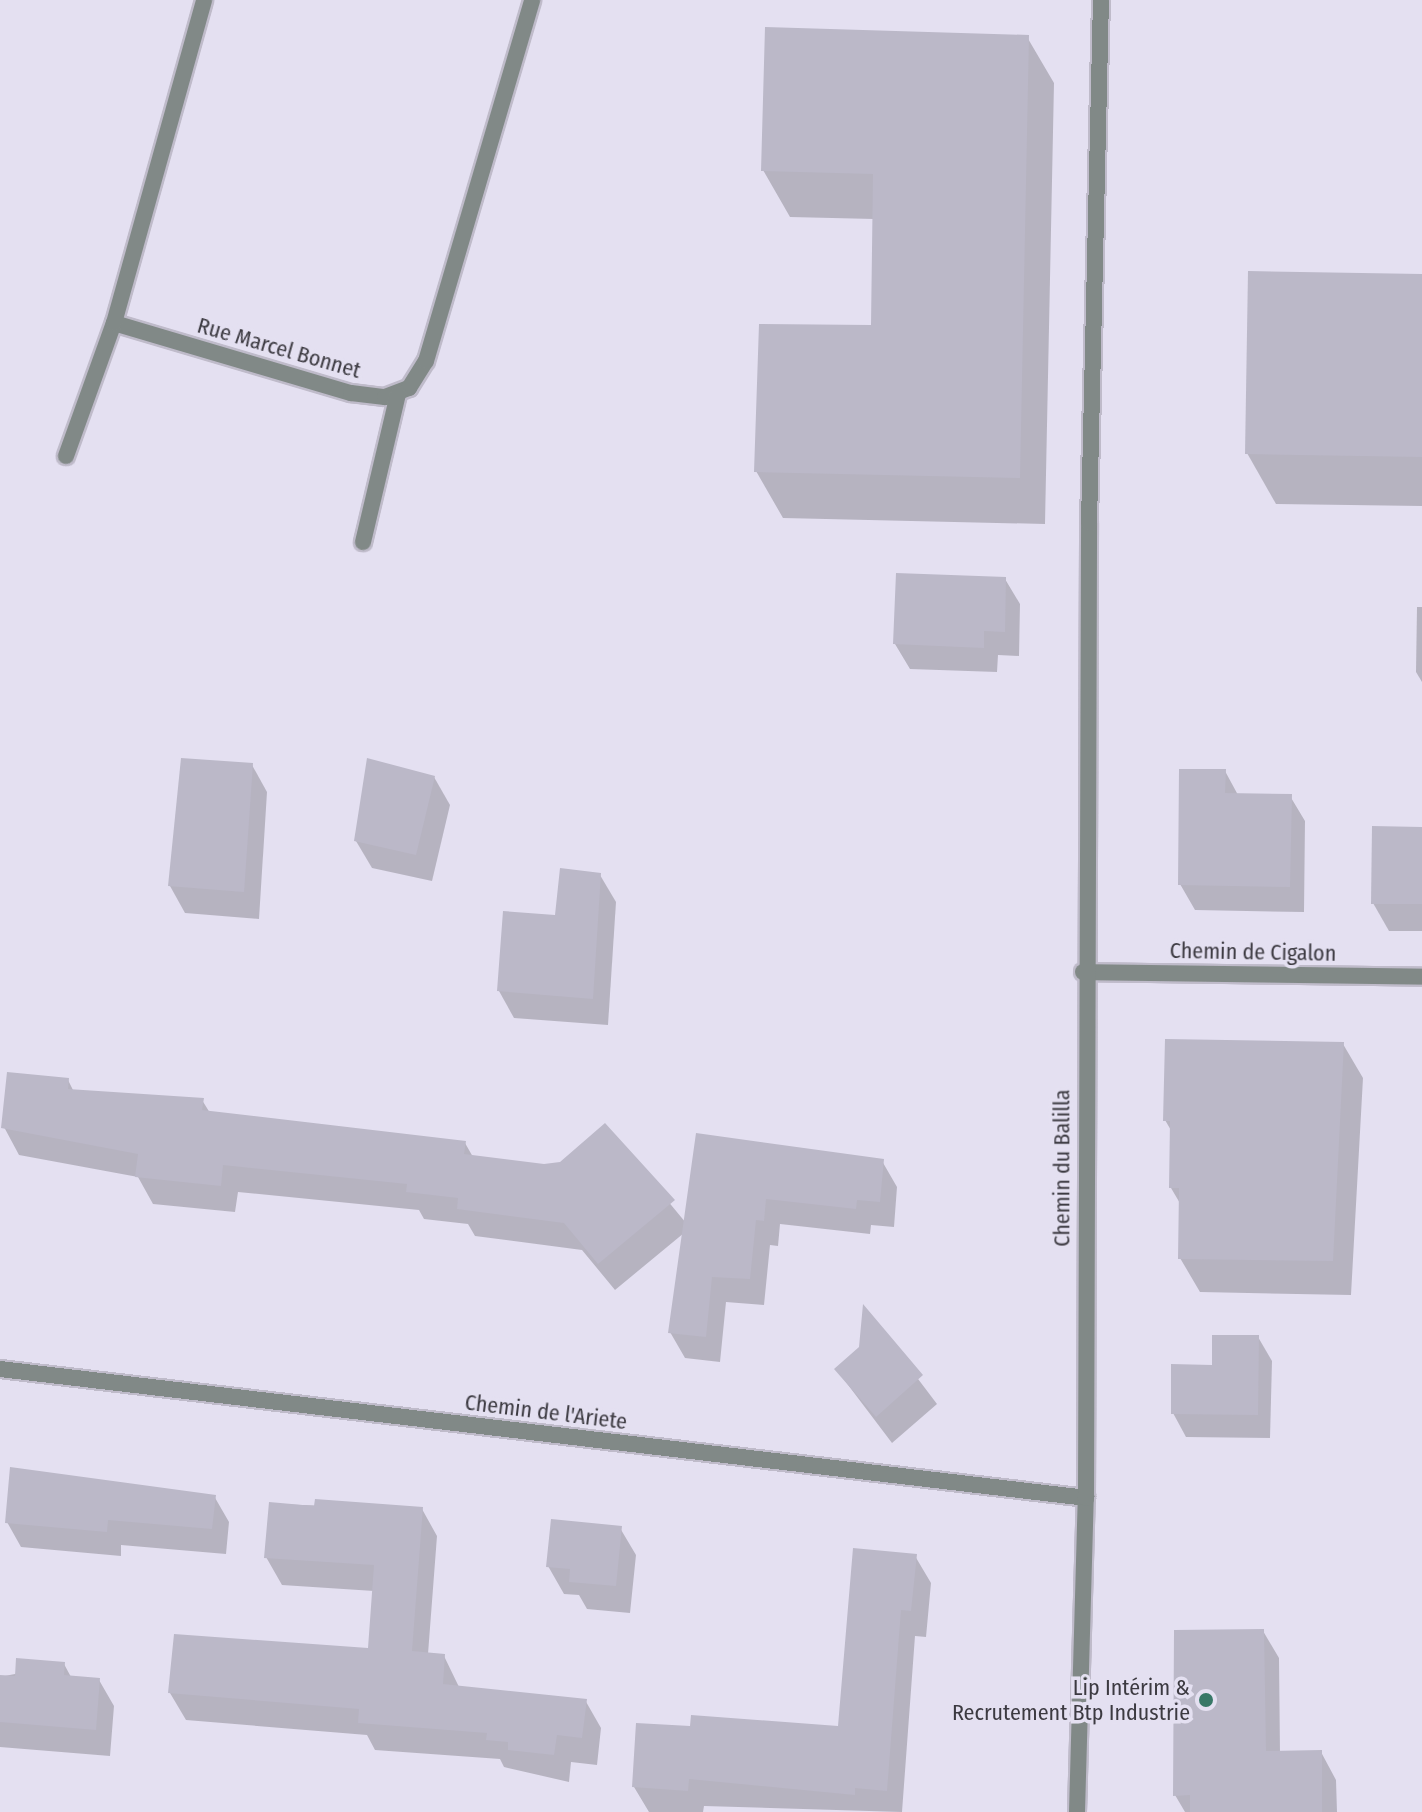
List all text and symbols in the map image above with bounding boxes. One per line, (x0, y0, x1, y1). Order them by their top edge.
street label: Rue Marcel Bonnet (194, 312, 364, 384)
street label: Chemin de Cigalon (1170, 937, 1336, 967)
street label: Chemin du Balilla (1049, 1089, 1075, 1247)
street label: Chemin de l'Ariete (463, 1389, 629, 1435)
place label: Lip Intérim & Recrutement Btp Industrie (952, 1674, 1190, 1726)
marker: Lip Intérim & Recrutement Btp Industrie (1197, 1691, 1215, 1709)

